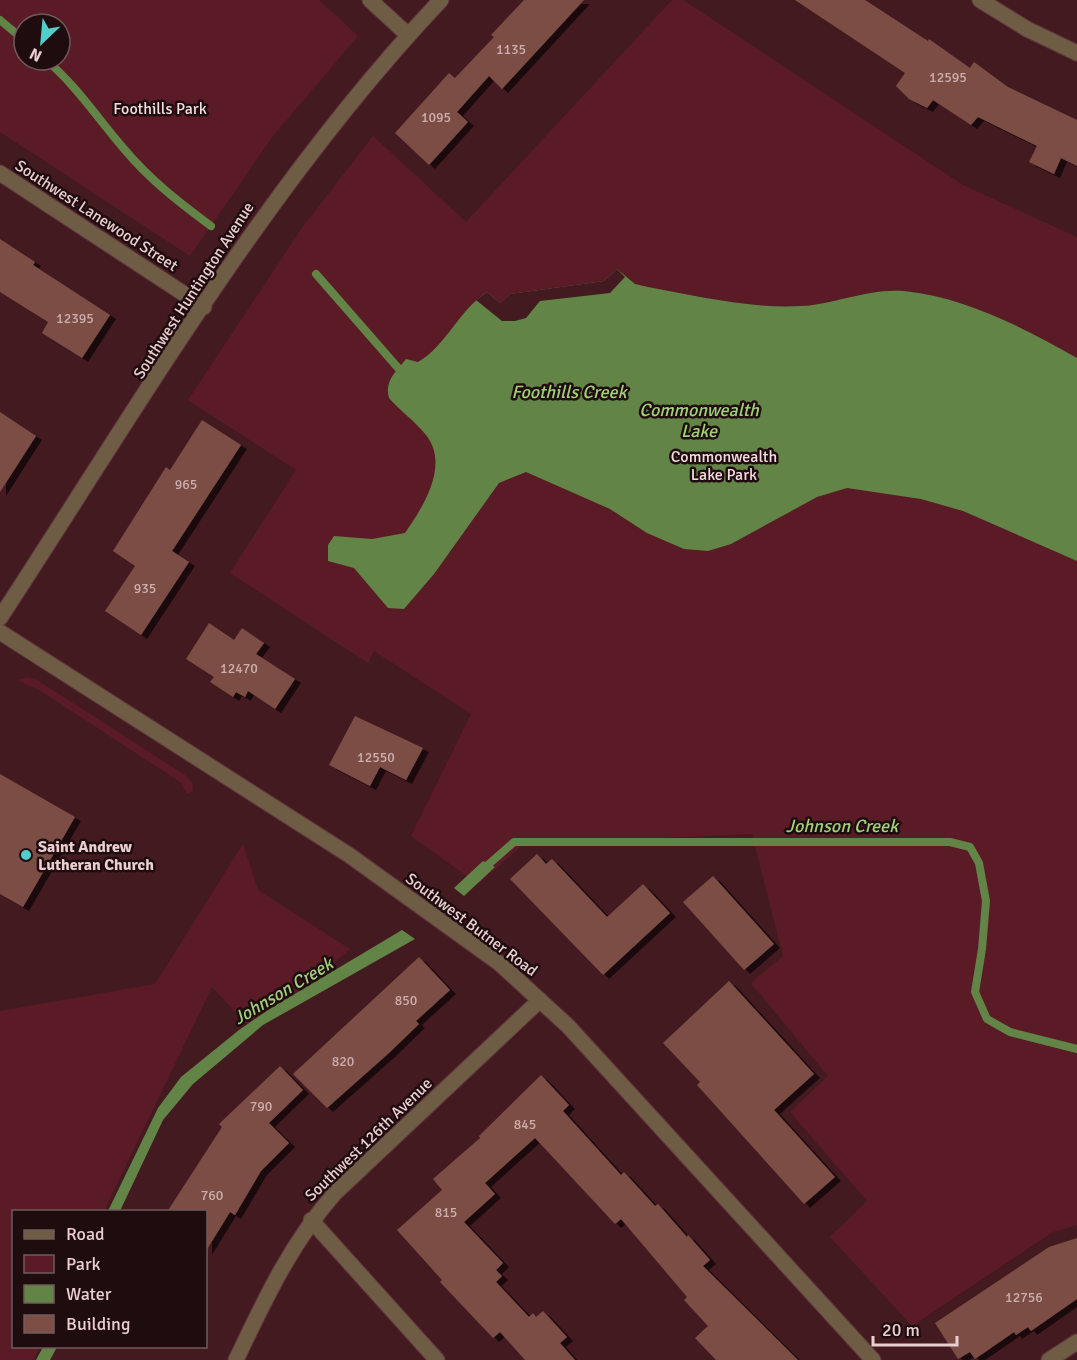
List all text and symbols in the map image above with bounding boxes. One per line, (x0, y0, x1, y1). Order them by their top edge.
north arrow (12, 12, 72, 72)
house number: 1135 (496, 41, 526, 58)
text: N (26, 43, 45, 66)
house number: 12595 (929, 69, 967, 86)
park label: Foothills Park (113, 99, 207, 119)
house number: 1095 (421, 109, 451, 126)
street label: Southwest Lanewood Street (11, 156, 182, 276)
street label: Southwest Huntington Avenue (129, 198, 259, 383)
house number: 12395 (56, 310, 94, 327)
water label: Foothills Creek (512, 381, 628, 403)
water label: Commonwealth Lake (639, 399, 760, 442)
park label: Commonwealth Lake Park (671, 447, 777, 485)
house number: 965 (175, 476, 197, 493)
house number: 935 (134, 580, 156, 597)
house number: 12470 (220, 660, 258, 677)
house number: 12550 (357, 749, 395, 766)
water label: Johnson Creek (786, 815, 900, 837)
place label: Saint Andrew Lutheran Church (38, 837, 154, 875)
marker: Saint Andrew Lutheran Church (19, 848, 33, 862)
street label: Southwest Butner Road (402, 869, 541, 981)
water label: Johnson Creek (229, 952, 338, 1029)
house number: 850 (395, 992, 417, 1009)
house number: 820 (332, 1053, 354, 1070)
street label: Southwest 126th Avenue (301, 1074, 437, 1206)
house number: 790 (250, 1098, 272, 1115)
house number: 845 (514, 1116, 536, 1133)
house number: 760 (201, 1187, 223, 1204)
house number: 815 (435, 1204, 457, 1221)
legend (12, 1210, 207, 1348)
text: Road (66, 1223, 105, 1245)
text: Park (66, 1253, 101, 1275)
text: Water (66, 1283, 112, 1305)
house number: 12756 (1005, 1289, 1043, 1306)
scale bar (873, 1309, 957, 1347)
text: Building (66, 1313, 130, 1335)
text: 20 m (882, 1319, 920, 1341)

